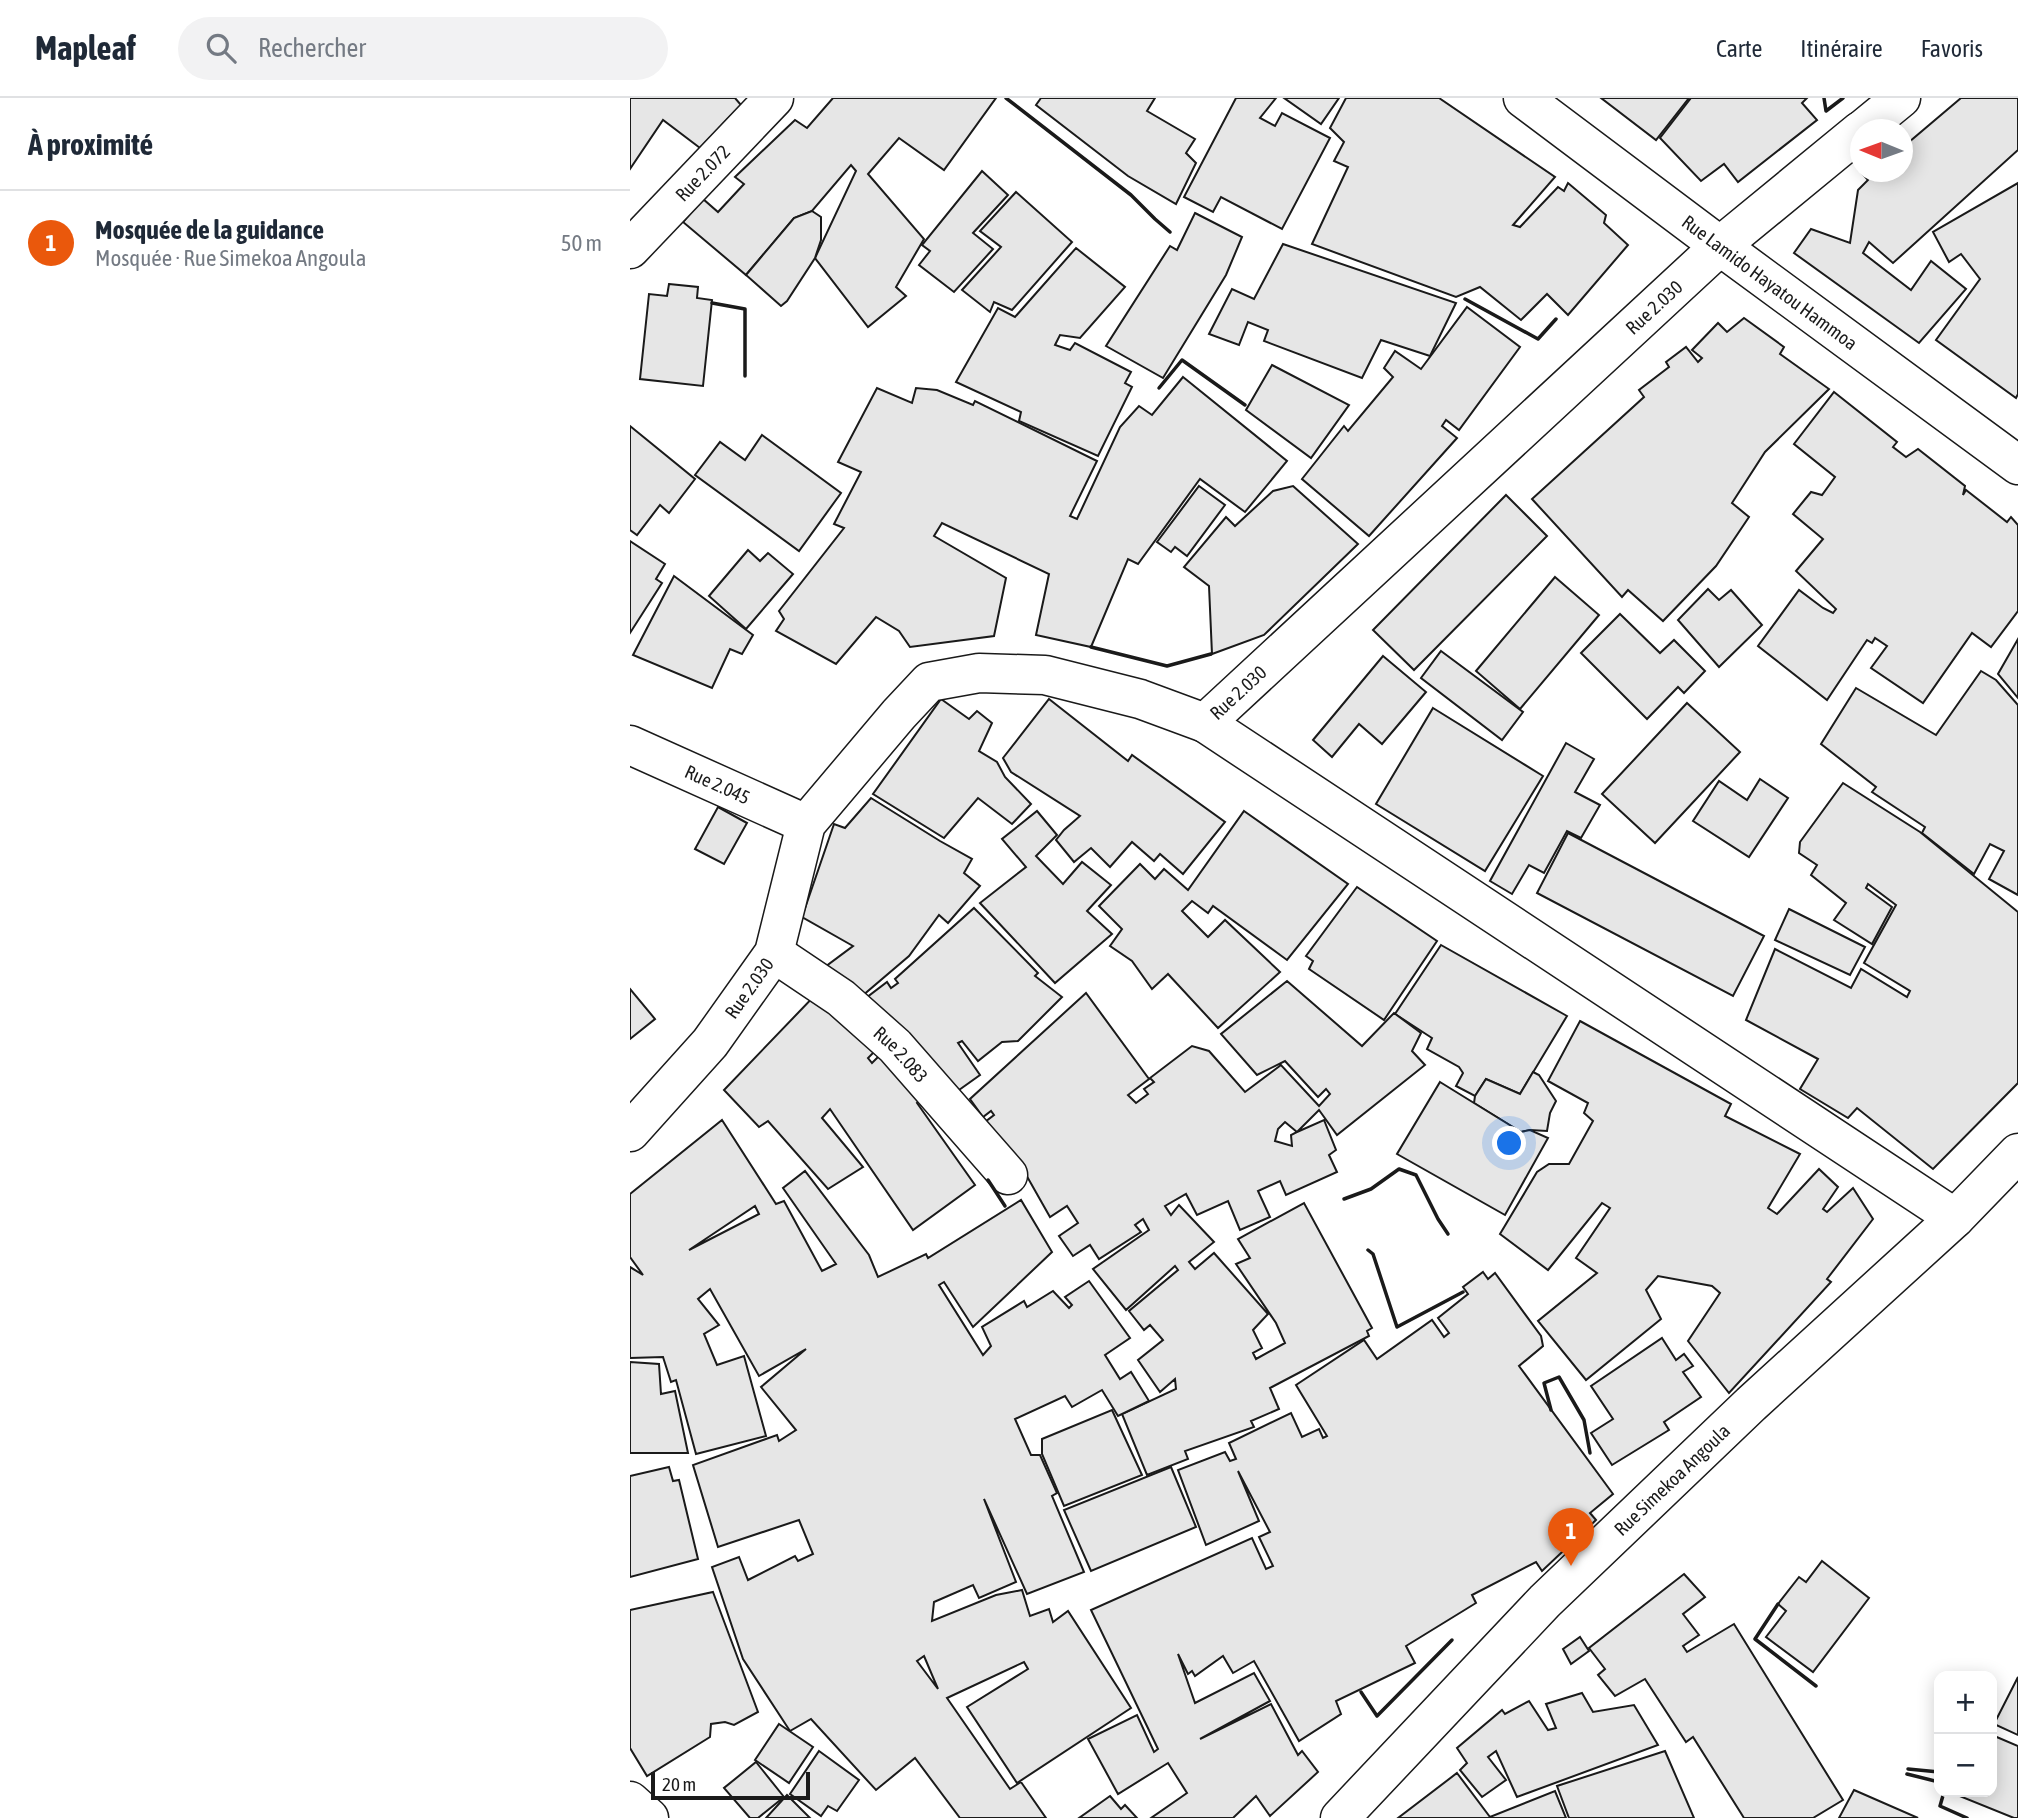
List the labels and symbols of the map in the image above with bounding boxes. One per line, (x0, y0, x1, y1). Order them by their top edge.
north arrow (1850, 119, 1913, 182)
street label: Rue 2.072 (671, 140, 734, 206)
street label: Rue Lamido Hayatou Hammoa (1678, 210, 1862, 354)
street label: Rue 2.030 (1621, 276, 1687, 339)
street label: Rue 2.030 (1205, 661, 1271, 724)
street label: Rue 2.045 (682, 760, 754, 808)
street label: Rue 2.030 (720, 954, 778, 1023)
street label: Rue 2.083 (869, 1021, 933, 1087)
your location (1492, 1126, 1526, 1160)
street label: Rue Simekoa Angoula (1610, 1419, 1734, 1540)
pin: 1 (1548, 1508, 1594, 1566)
scale bar (651, 1769, 810, 1801)

